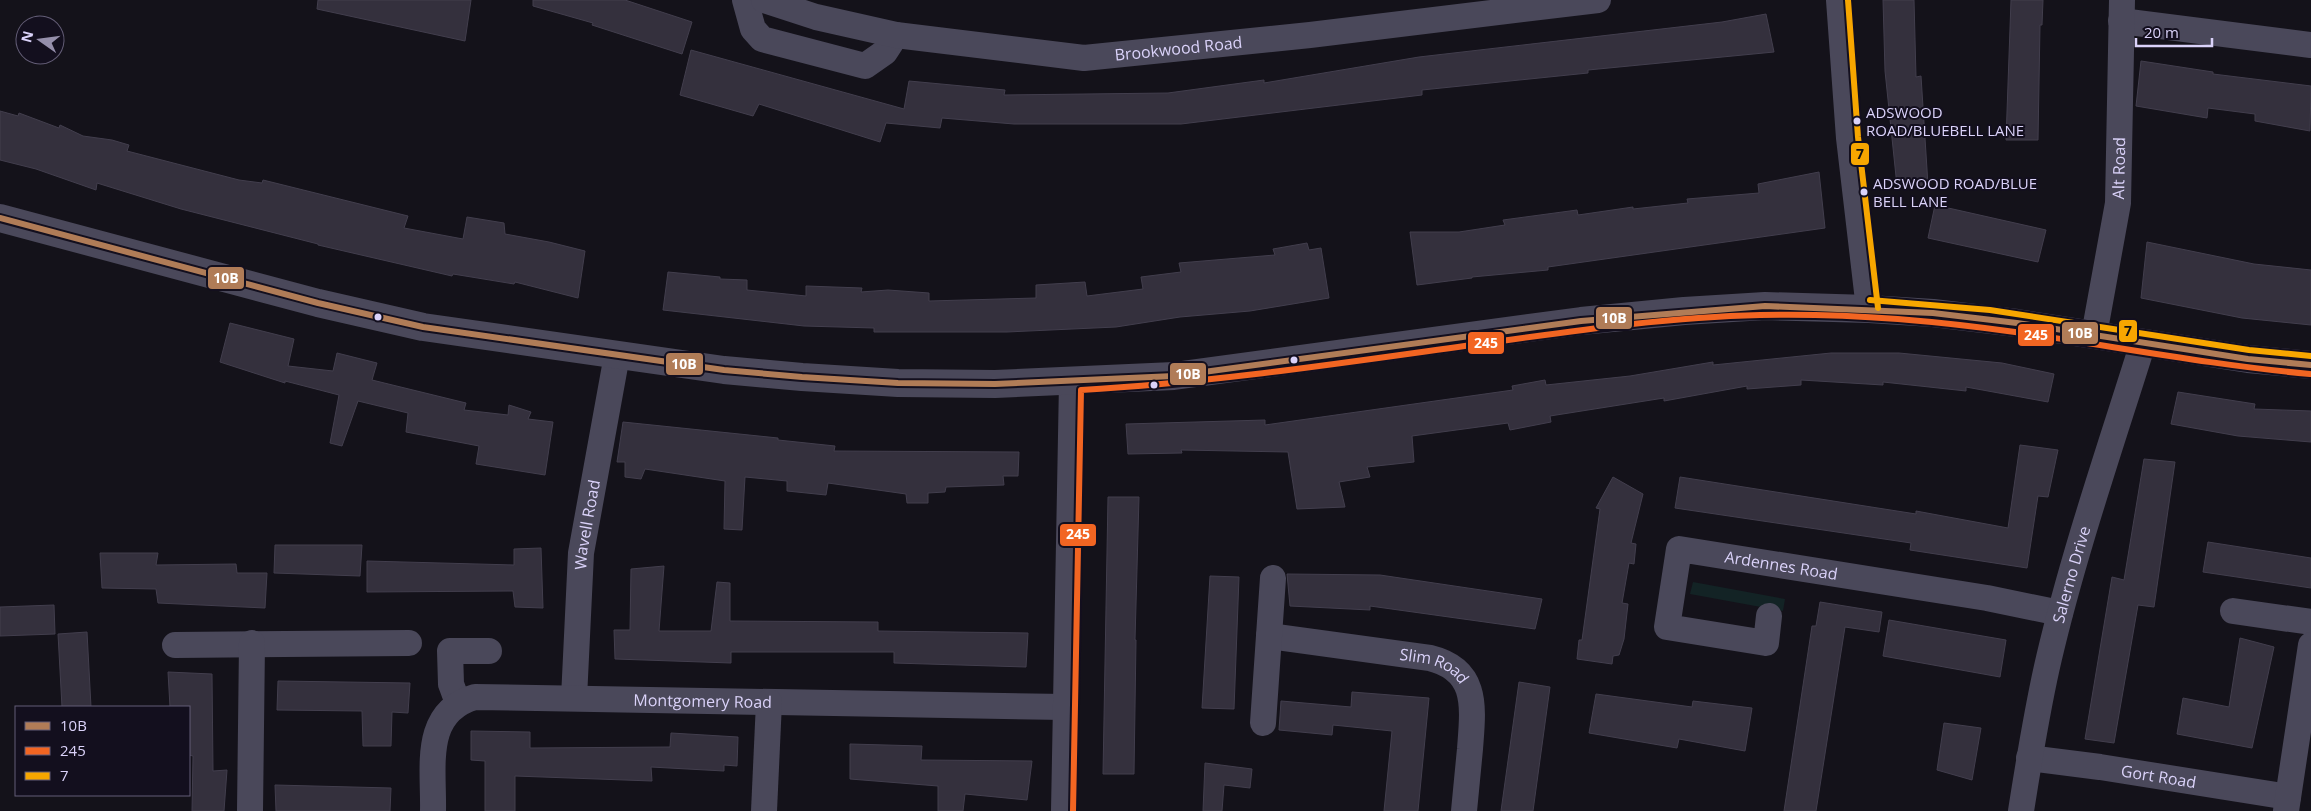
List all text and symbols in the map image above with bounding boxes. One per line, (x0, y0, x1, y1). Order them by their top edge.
north arrow (15, 15, 65, 65)
scale bar (2136, 15, 2212, 47)
text: 20 m (2144, 22, 2179, 42)
text: N (16, 29, 37, 45)
street label: Brookwood Road (1113, 31, 1243, 66)
place label: ADSWOOD ROAD/BLUEBELL LANE (1866, 102, 2024, 140)
marker: ADSWOOD ROAD/BLUEBELL LANE (1852, 116, 1862, 126)
street label: Alt Road (2107, 137, 2130, 199)
line badge: 7 (1850, 142, 1870, 166)
text: 7 (1856, 144, 1864, 163)
place label: ADSWOOD ROAD/BLUE BELL LANE (1873, 173, 2037, 211)
marker: ADSWOOD ROAD/BLUE BELL LANE (1859, 187, 1869, 197)
line badge: 10B (207, 266, 245, 290)
text: 10B (213, 268, 239, 287)
line badge: 10B (1595, 306, 1633, 330)
text: 10B (1601, 308, 1627, 327)
unlabelled marker (373, 312, 383, 322)
line badge: 7 (2118, 319, 2138, 343)
line badge: 10B (2061, 321, 2099, 345)
text: 7 (2124, 321, 2132, 340)
line badge: 245 (2017, 323, 2055, 347)
text: 10B (2067, 323, 2093, 342)
text: 245 (2024, 325, 2048, 344)
line badge: 245 (1467, 331, 1505, 355)
text: 245 (1474, 333, 1498, 352)
line badge: 10B (665, 352, 704, 376)
text: 10B (671, 354, 697, 373)
unlabelled marker (1289, 355, 1299, 365)
line badge: 10B (1169, 362, 1207, 386)
text: 10B (1175, 364, 1201, 383)
unlabelled marker (1149, 380, 1159, 390)
street label: Wavell Road (569, 478, 605, 570)
line badge: 245 (1059, 523, 1097, 547)
street label: Salerno Drive (2047, 523, 2095, 625)
text: 245 (1066, 524, 1090, 543)
street label: Ardennes Road (1723, 545, 1839, 585)
street label: Slim Road (1398, 643, 1474, 688)
street label: Montgomery Road (633, 689, 772, 713)
legend (15, 706, 190, 796)
text: 10B (60, 715, 87, 735)
text: 245 (60, 740, 86, 760)
street label: Gort Road (2120, 760, 2198, 793)
text: 7 (60, 765, 69, 785)

